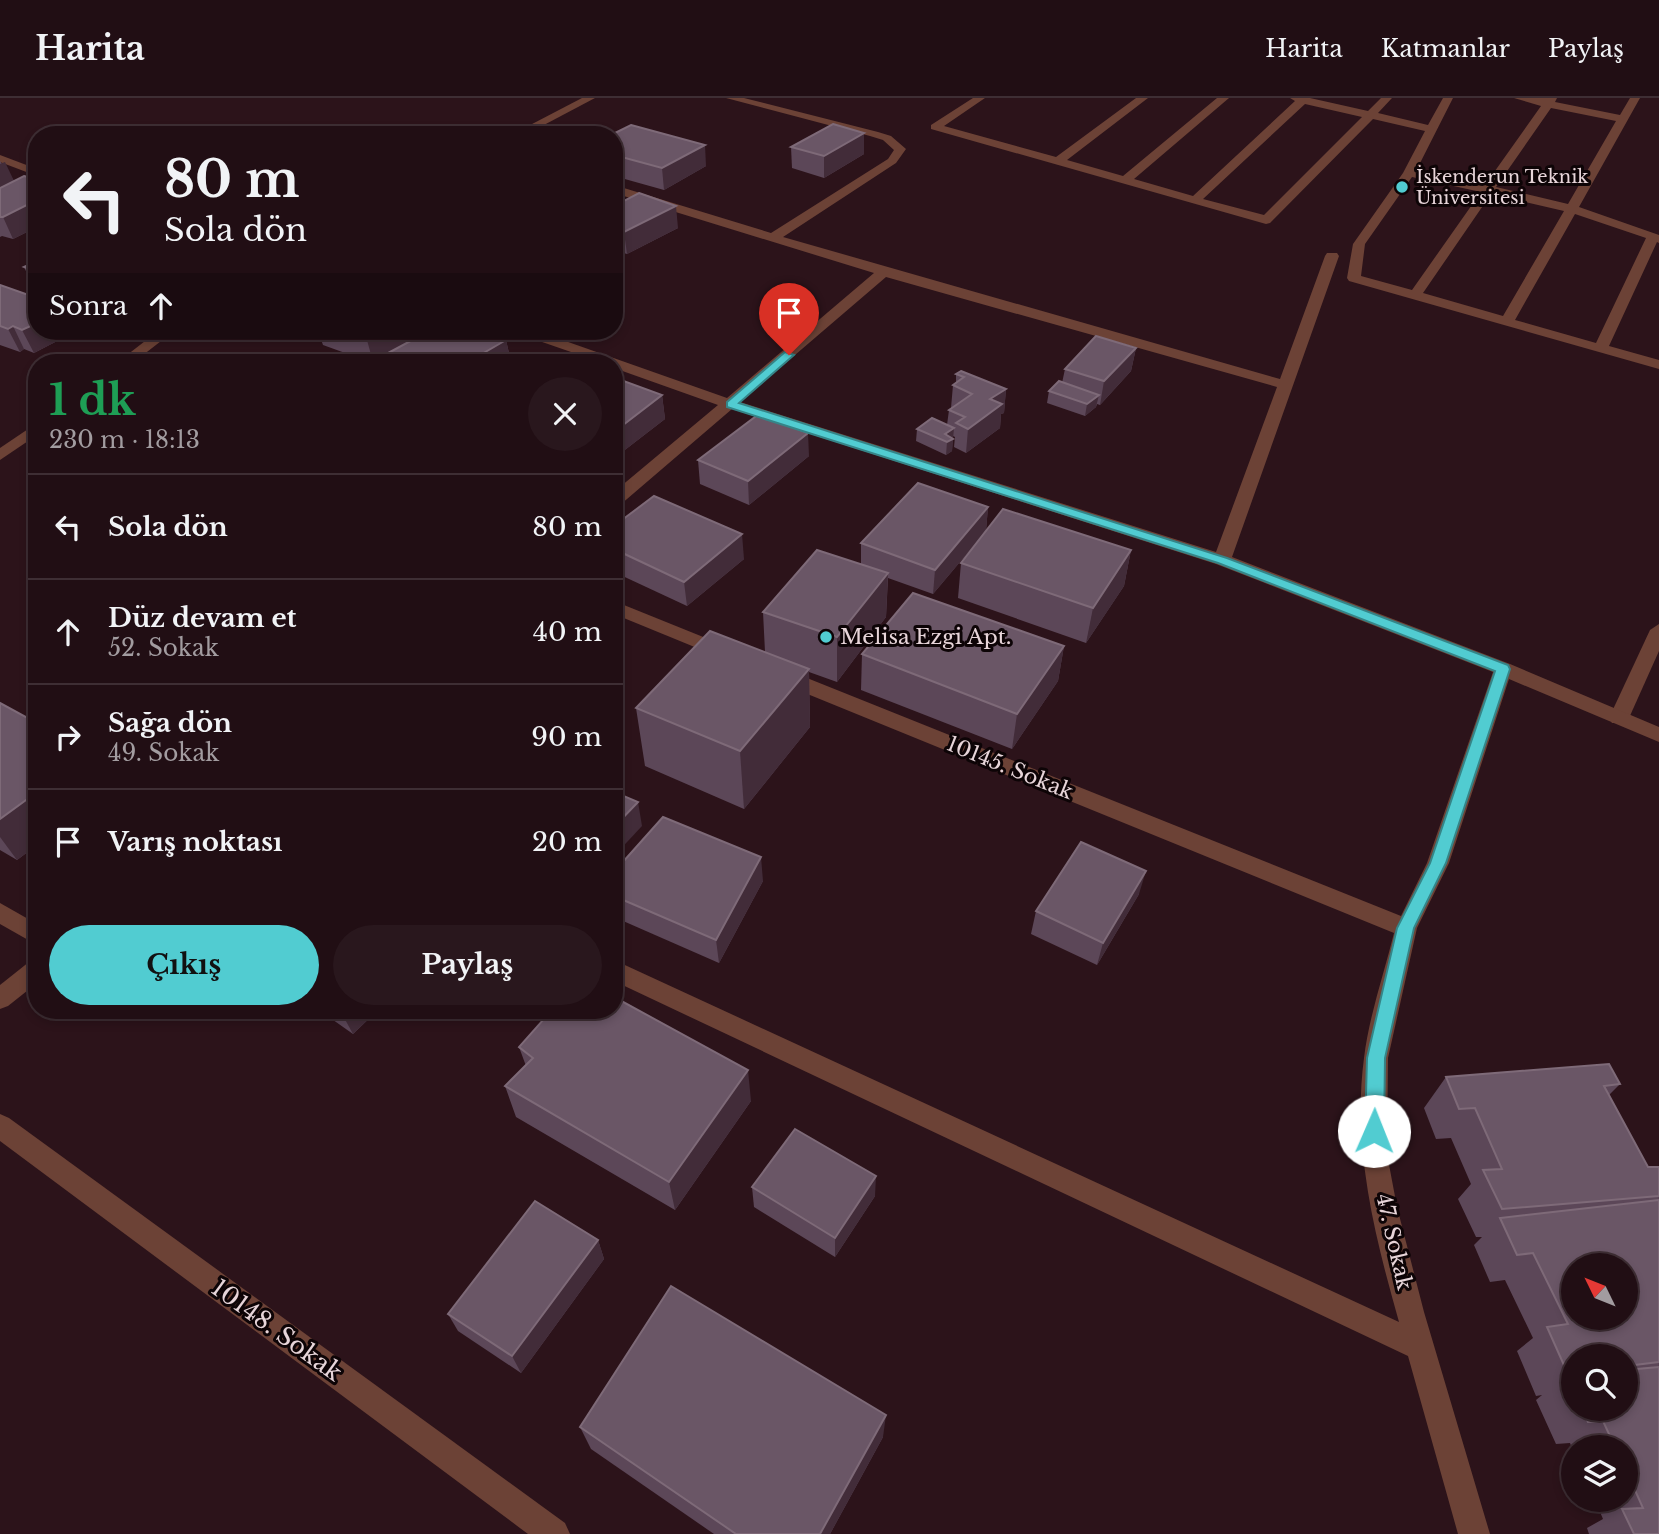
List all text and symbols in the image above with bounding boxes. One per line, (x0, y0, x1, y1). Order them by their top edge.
text: Harita (35, 28, 145, 69)
text: Harita (1265, 34, 1343, 63)
text: Katmanlar (1381, 34, 1510, 63)
text: Paylaş (1548, 34, 1624, 63)
text: 80 m (164, 149, 299, 210)
icon: left (49, 154, 140, 245)
place label: İskenderun Teknik Üniversitesi (1416, 165, 1588, 209)
marker: İskenderun Teknik Üniversitesi (1394, 179, 1410, 195)
text: Sola dön (164, 210, 307, 250)
pin (759, 283, 819, 355)
icon: ahead (142, 287, 180, 325)
text: Sonra (49, 290, 128, 322)
icon: arrive (770, 294, 808, 332)
text: 1 dk (49, 374, 136, 426)
button: close (528, 377, 602, 451)
text: 230 m · 18:13 (49, 426, 200, 454)
icon: left (49, 508, 87, 546)
text: Sola dön (108, 511, 228, 543)
text: 80 m (532, 511, 602, 543)
text: Düz devam et (108, 602, 297, 634)
icon: ahead (49, 613, 87, 651)
text: 40 m (533, 616, 602, 648)
place label: Melisa Ezgi Apt. (840, 624, 1011, 650)
marker: Melisa Ezgi Apt. (818, 629, 834, 645)
text: 52. Sokak (108, 634, 219, 662)
text: Sağa dön (108, 707, 232, 739)
icon: right (49, 718, 87, 756)
text: 90 m (531, 721, 602, 753)
street label: 10145. Sokak (943, 731, 1077, 805)
text: 49. Sokak (108, 739, 219, 767)
icon: arrive (49, 823, 87, 861)
text: Varış noktası (108, 826, 283, 858)
text: 20 m (532, 826, 602, 858)
button: Çıkış (49, 925, 319, 1005)
button: Paylaş (333, 925, 602, 1005)
position arrow (1337, 1094, 1411, 1168)
street label: 47. Sokak (1370, 1191, 1418, 1293)
north arrow (1561, 1253, 1638, 1330)
map controls (1561, 1253, 1638, 1512)
street label: 10148. Sokak (206, 1273, 348, 1387)
button: search (1561, 1344, 1638, 1421)
button: layers (1561, 1435, 1638, 1512)

